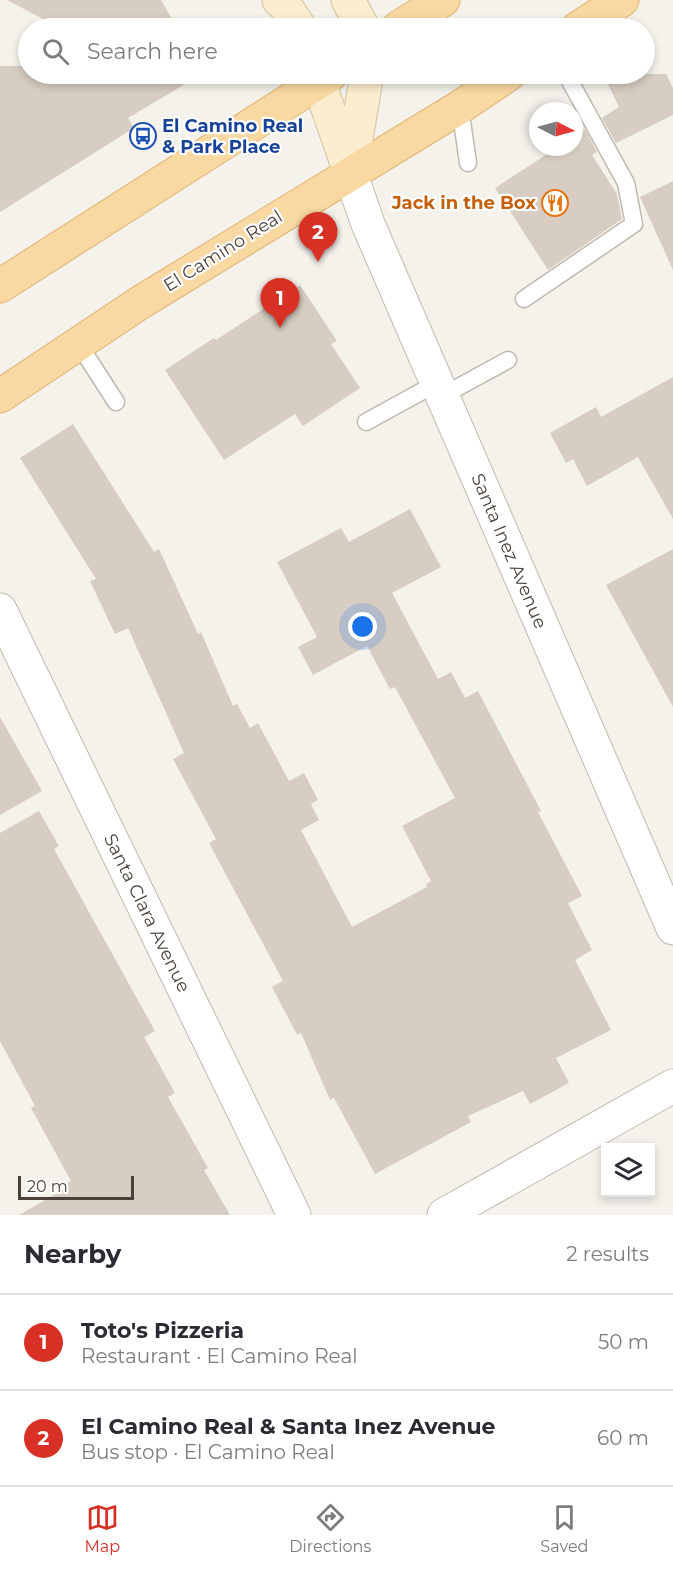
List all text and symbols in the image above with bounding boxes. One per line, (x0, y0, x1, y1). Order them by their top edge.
search box (18, 18, 655, 84)
icon: search (39, 35, 72, 68)
text: Search here (87, 38, 218, 65)
north arrow (529, 102, 583, 156)
place label: El Camino Real & Park Place (162, 115, 303, 158)
bus stop icon: El Camino Real & Park Place (128, 121, 158, 151)
restaurant icon: Jack in the Box (540, 188, 570, 218)
place label: Jack in the Box (391, 192, 536, 214)
street label: El Camino Real (159, 206, 287, 296)
pin: 2 (298, 212, 338, 262)
pin: 1 (260, 278, 300, 328)
street label: Santa Inez Avenue (466, 470, 552, 632)
your location (348, 612, 377, 641)
street label: Santa Clara Avenue (99, 830, 195, 996)
map controls (601, 1143, 655, 1197)
button: layers (601, 1143, 655, 1197)
scale bar (18, 1173, 134, 1200)
text: 20 m (27, 1177, 68, 1196)
text: Nearby (24, 1238, 121, 1270)
text: 2 results (566, 1242, 649, 1266)
text: Toto's Pizzeria (81, 1317, 244, 1344)
text: 1 (40, 1330, 47, 1354)
text: 50 m (598, 1330, 649, 1354)
text: Restaurant · El Camino Real (81, 1344, 358, 1368)
text: El Camino Real & Santa Inez Avenue (81, 1413, 495, 1440)
text: 2 (38, 1426, 49, 1450)
text: 60 m (597, 1426, 649, 1450)
text: Bus stop · El Camino Real (81, 1440, 335, 1464)
tab: Map (85, 1501, 120, 1556)
tab: Directions (289, 1501, 371, 1556)
tab: Saved (540, 1501, 588, 1556)

